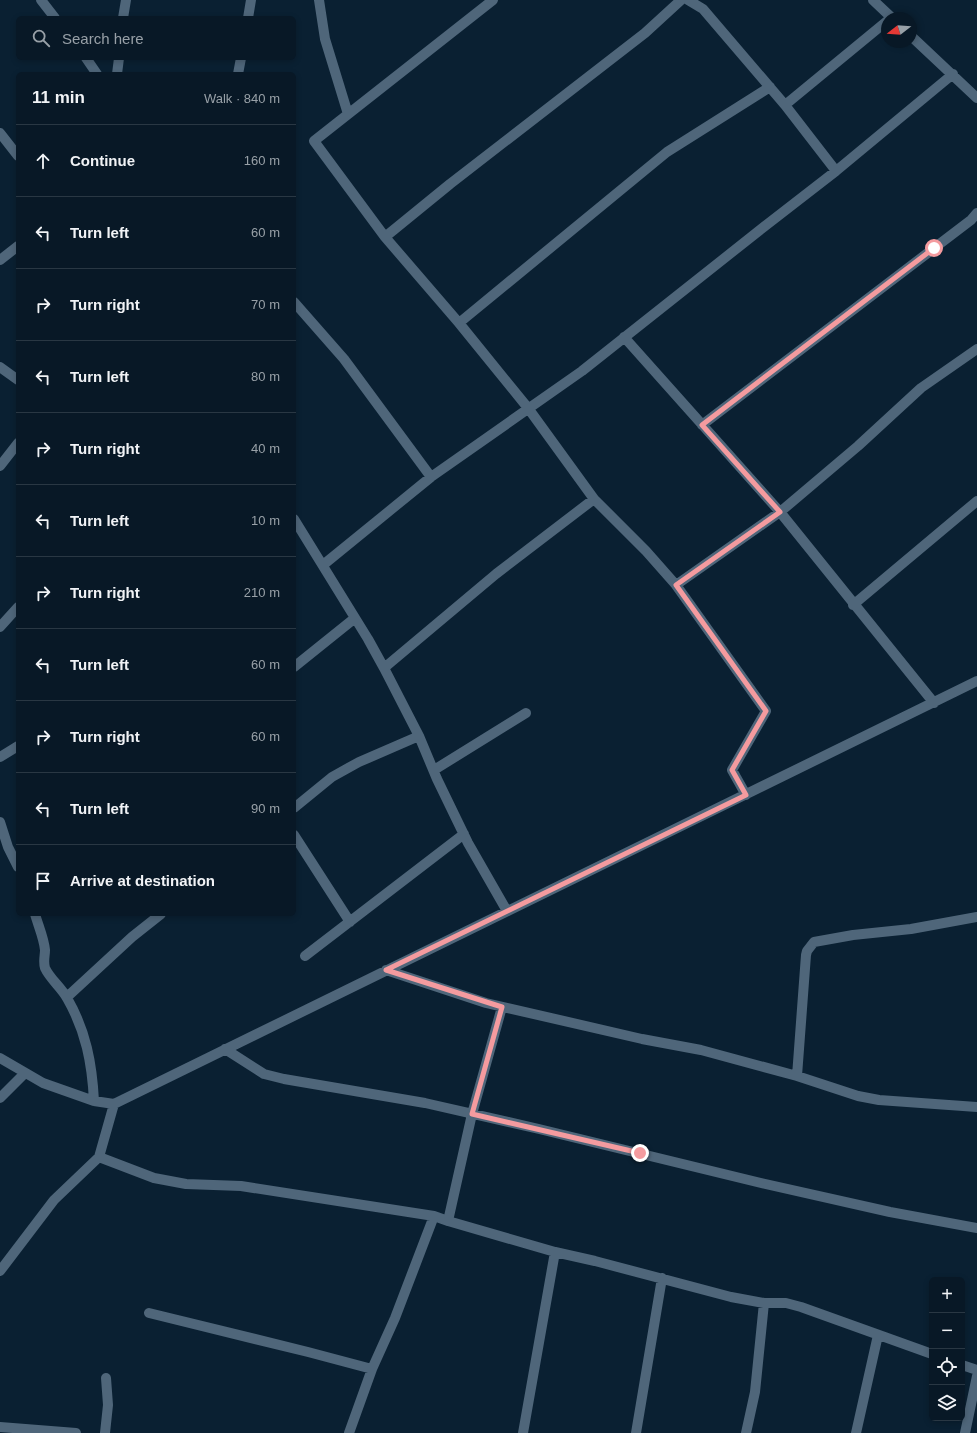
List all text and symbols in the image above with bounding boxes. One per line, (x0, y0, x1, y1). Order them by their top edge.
north arrow (881, 12, 917, 48)
search box (16, 16, 296, 60)
icon: search (30, 27, 52, 49)
text: Search here (62, 30, 144, 47)
text: 11 min (32, 88, 85, 107)
text: Walk · 840 m (204, 91, 280, 106)
icon: ahead (32, 150, 54, 172)
text: Continue (70, 152, 135, 169)
text: 160 m (244, 153, 280, 168)
icon: left (32, 222, 54, 244)
text: Turn left (70, 224, 129, 241)
text: 60 m (251, 225, 280, 240)
route start (925, 239, 943, 257)
icon: right (32, 294, 54, 316)
text: Turn right (70, 296, 140, 313)
text: 70 m (251, 297, 280, 312)
icon: left (32, 366, 54, 388)
text: Turn left (70, 368, 129, 385)
text: 80 m (251, 369, 280, 384)
icon: right (32, 438, 54, 460)
text: Turn right (70, 440, 140, 457)
text: 40 m (251, 441, 280, 456)
icon: left (32, 510, 54, 532)
text: Turn left (70, 512, 129, 529)
text: 10 m (251, 513, 280, 528)
icon: right (32, 582, 54, 604)
text: Turn right (70, 584, 140, 601)
text: 210 m (244, 585, 280, 600)
icon: left (32, 654, 54, 676)
text: Turn left (70, 656, 129, 673)
text: 60 m (251, 657, 280, 672)
icon: right (32, 726, 54, 748)
text: Turn right (70, 728, 140, 745)
text: 60 m (251, 729, 280, 744)
icon: left (32, 798, 54, 820)
text: Turn left (70, 800, 129, 817)
text: 90 m (251, 801, 280, 816)
icon: arrive (32, 870, 54, 892)
text: Arrive at destination (70, 872, 215, 889)
route end (631, 1144, 649, 1162)
map controls (929, 1277, 965, 1421)
button: + (929, 1277, 965, 1313)
button: − (929, 1313, 965, 1349)
button: locate (929, 1349, 965, 1385)
button: layers (929, 1385, 965, 1421)

